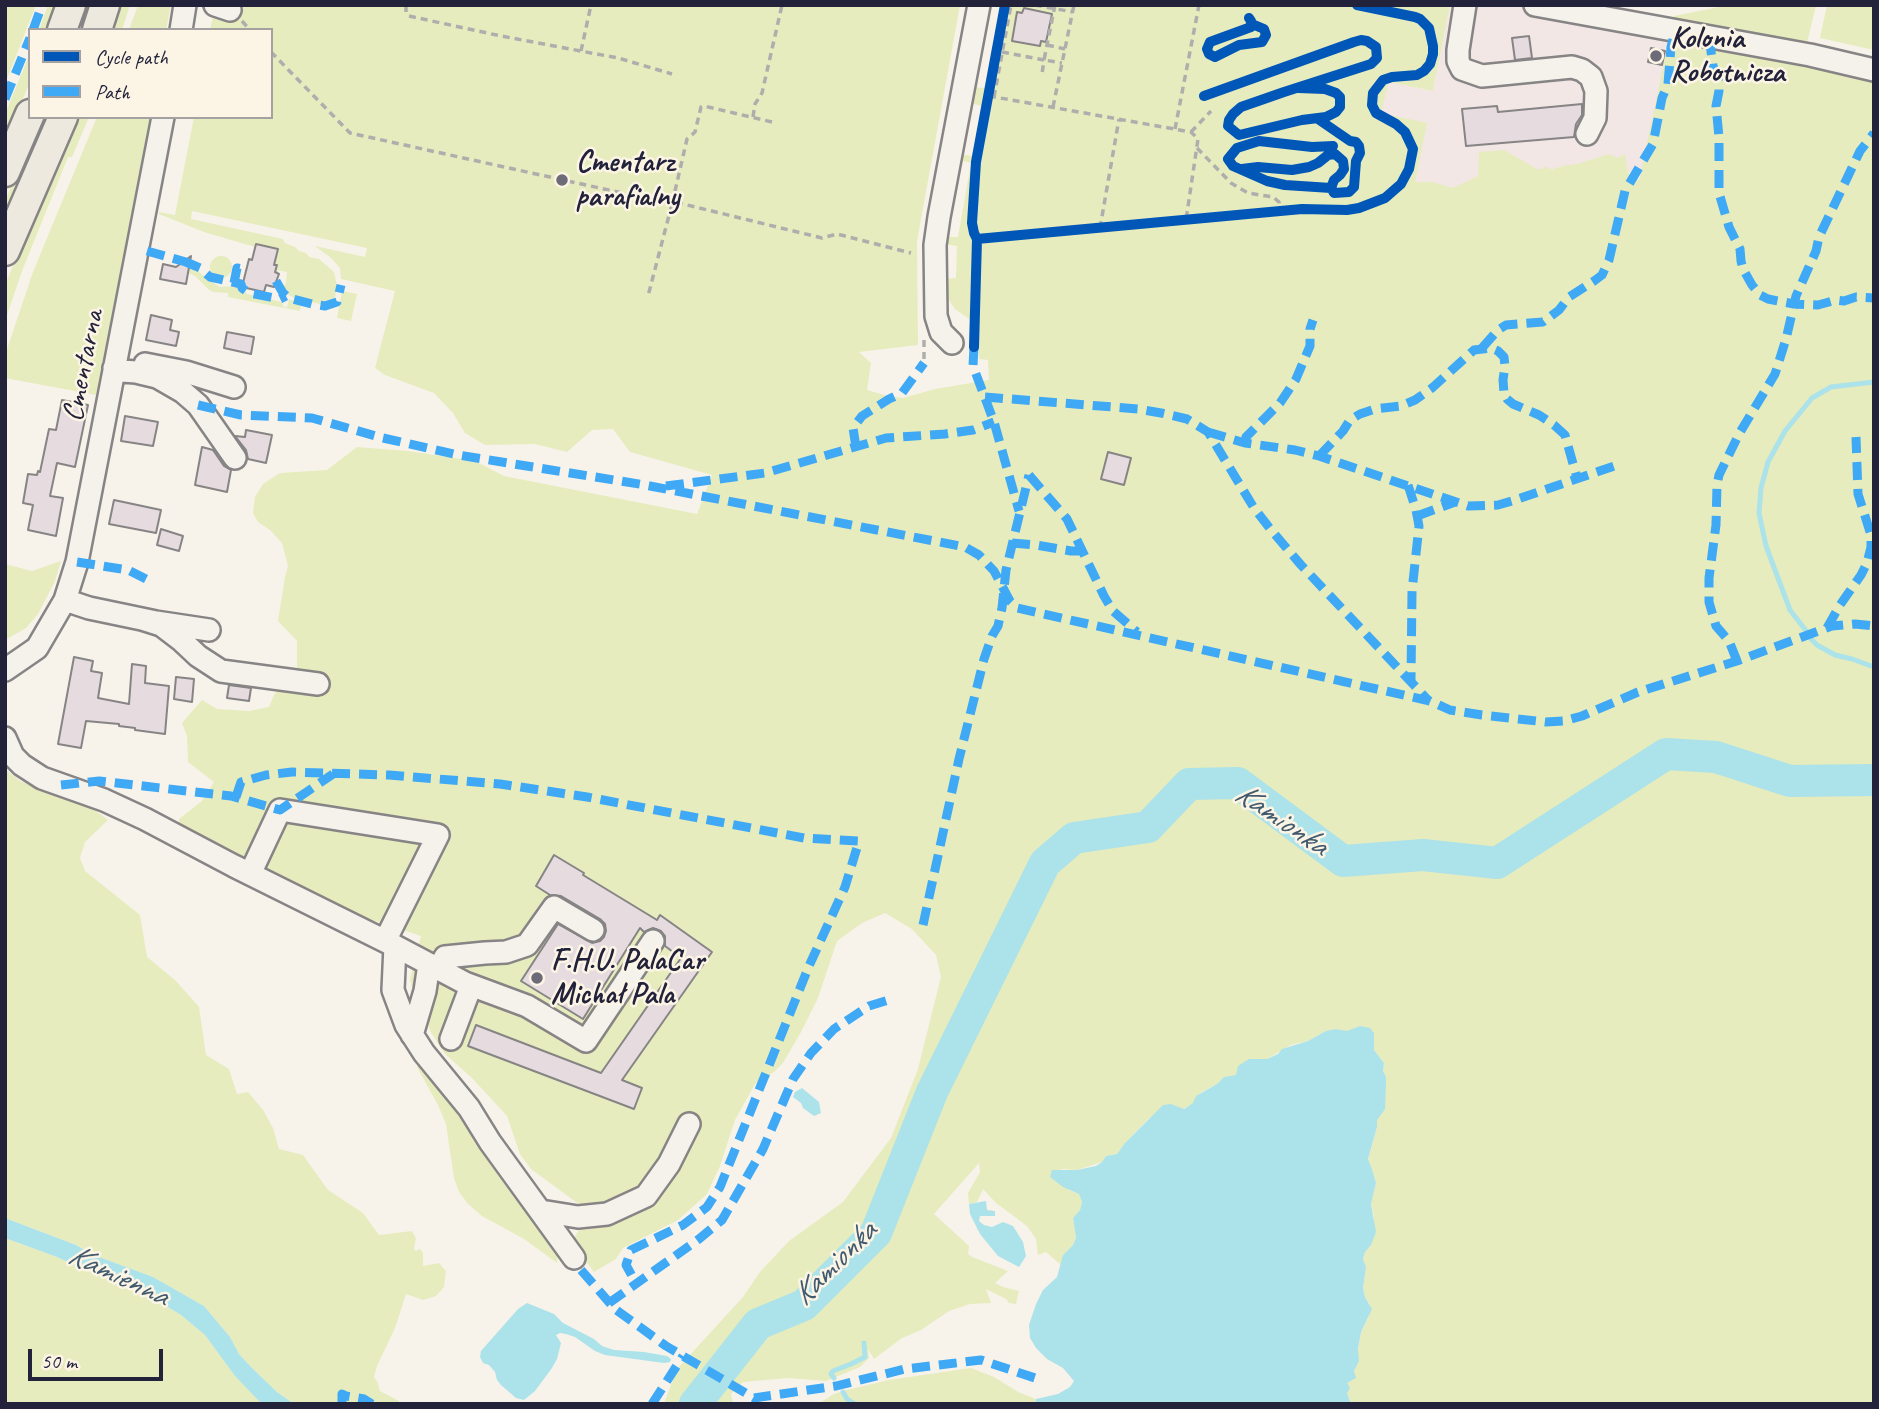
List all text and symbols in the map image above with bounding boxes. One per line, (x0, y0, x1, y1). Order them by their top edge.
place label: Kolonia Robotnicza (1670, 21, 1784, 91)
legend (28, 28, 273, 119)
text: Cycle path (95, 44, 168, 70)
marker: Kolonia Robotnicza (1648, 48, 1664, 64)
text: Path (95, 79, 130, 105)
place label: Cmentarz parafialny (576, 145, 679, 216)
marker: Cmentarz parafialny (554, 172, 570, 188)
street label: Cmentarna (56, 307, 112, 425)
water label: Kamionka (1227, 775, 1335, 865)
place label: F.H.U. PalaCar Michał Pala (551, 943, 704, 1014)
marker: F.H.U. PalaCar Michał Pala (529, 970, 545, 986)
water label: Kamionka (785, 1214, 885, 1314)
water label: Kamienna (62, 1236, 174, 1316)
scale bar (32, 1336, 166, 1380)
text: 50 m (41, 1348, 77, 1374)

